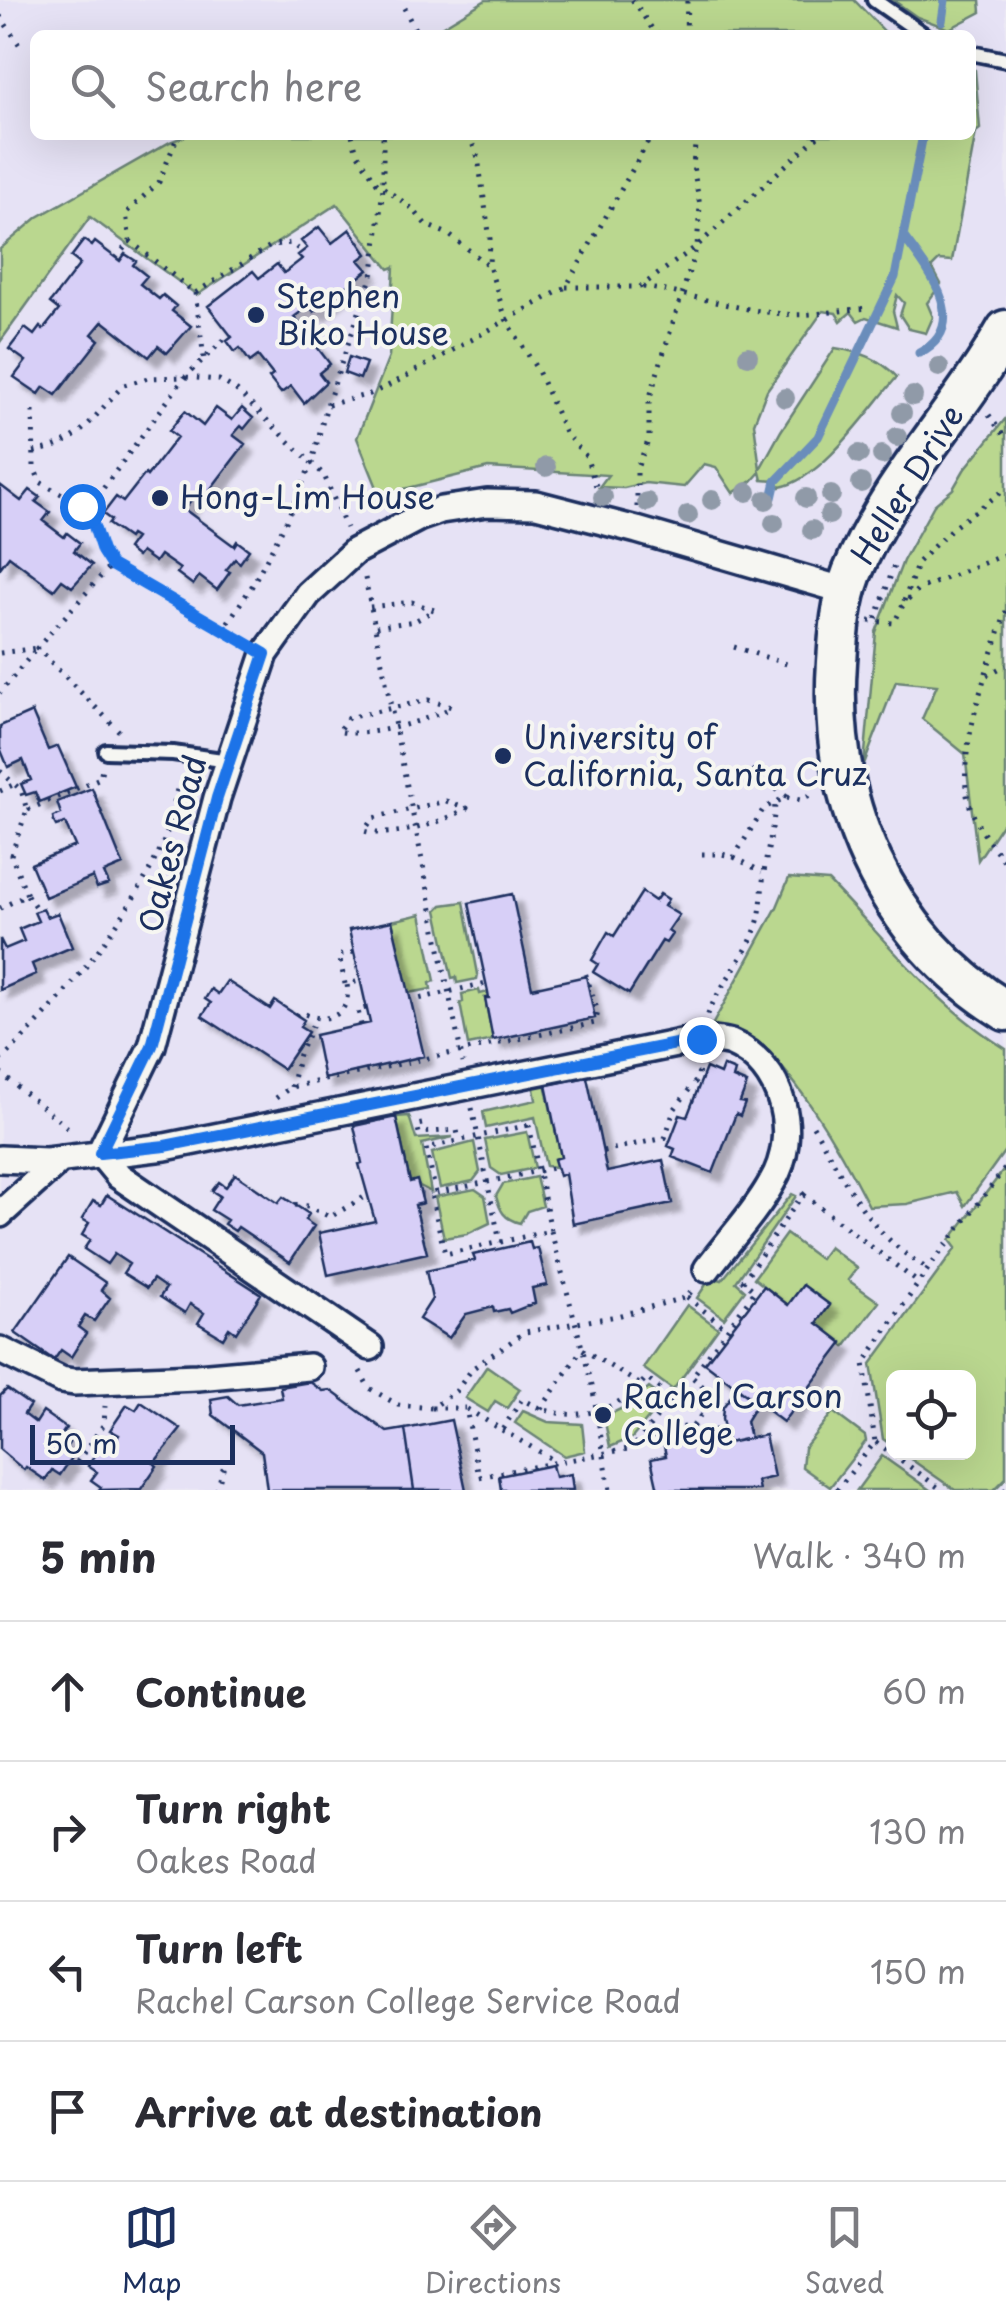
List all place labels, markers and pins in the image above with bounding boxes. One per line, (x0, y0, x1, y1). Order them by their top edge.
place label: Stephen Biko House (276, 271, 449, 356)
marker: Stephen Biko House (245, 304, 267, 326)
place label: Hong-Lim House (180, 472, 435, 520)
marker: Hong-Lim House (149, 487, 171, 509)
place label: University of California, Santa Cruz (523, 712, 867, 797)
marker: University of California, Santa Cruz (492, 745, 514, 767)
place label: Rachel Carson College (623, 1371, 843, 1456)
marker: Rachel Carson College (592, 1404, 614, 1426)

